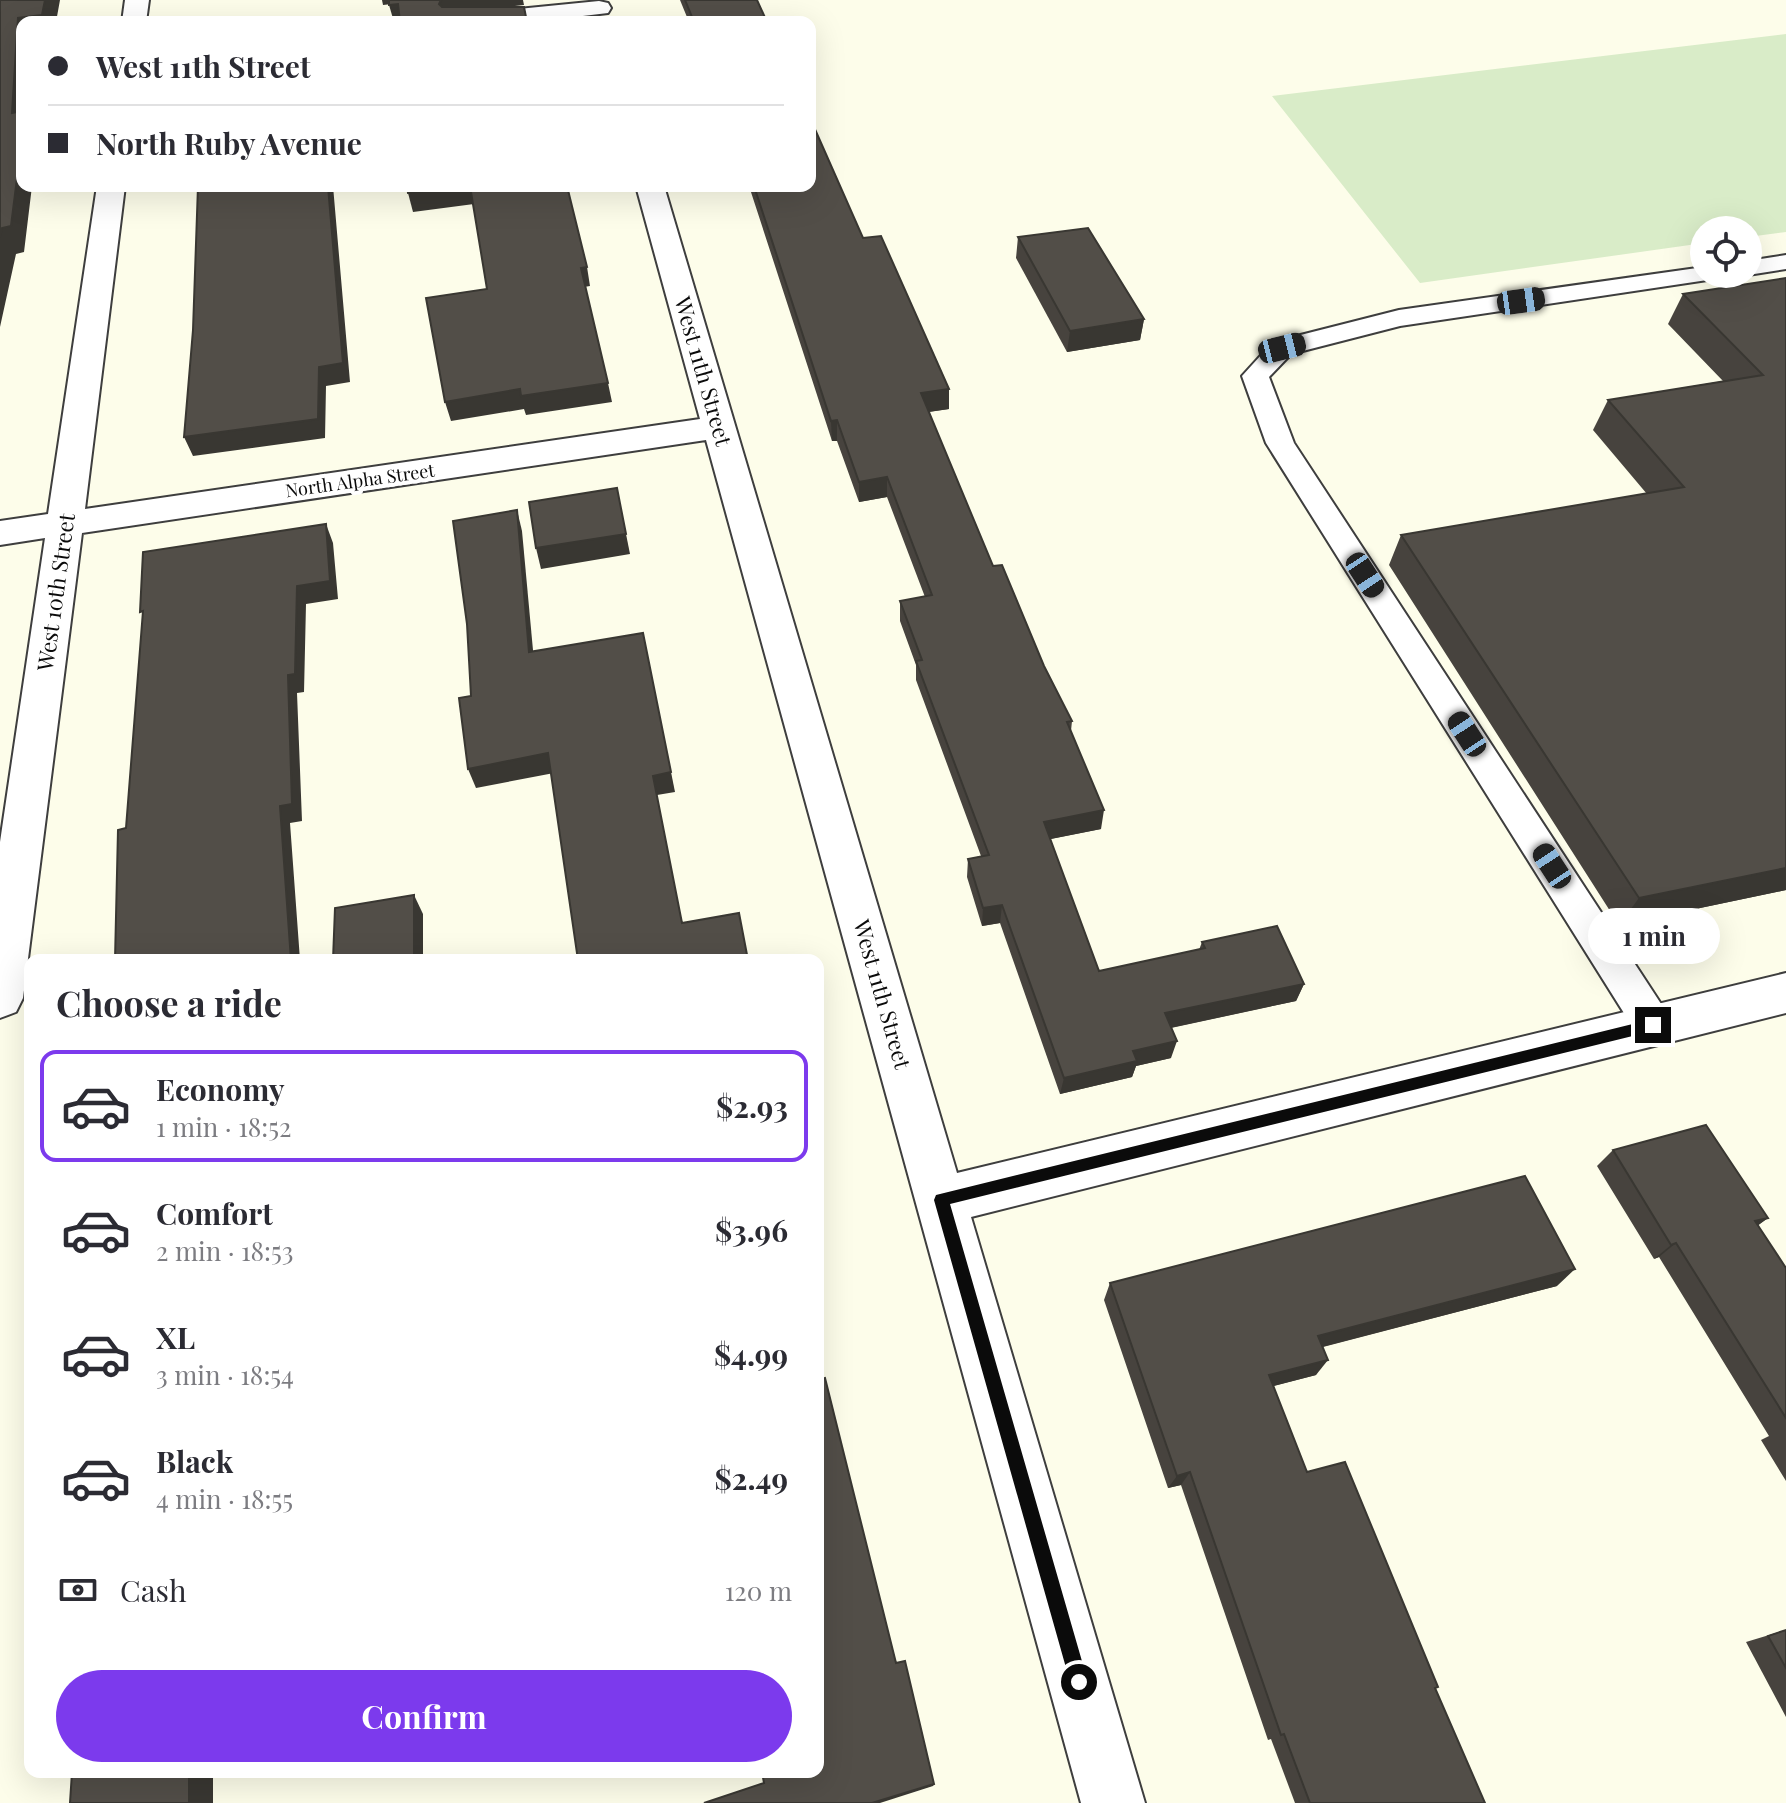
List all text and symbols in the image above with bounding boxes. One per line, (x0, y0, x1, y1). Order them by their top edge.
text: West 11th Street (96, 46, 311, 86)
text: North Ruby Avenue (96, 123, 362, 163)
map controls (1690, 216, 1762, 288)
button: locate (1690, 216, 1762, 288)
car (1496, 286, 1546, 316)
street label: West 11th Street (668, 292, 740, 450)
car (1256, 331, 1308, 365)
street label: North Alpha Street (284, 458, 437, 502)
street label: West 10th Street (29, 510, 81, 674)
car (1342, 548, 1388, 602)
car (1444, 707, 1490, 761)
car (1529, 839, 1575, 893)
callout: 1 min (1587, 909, 1719, 965)
street label: West 11th Street (847, 915, 919, 1073)
text: 1 min (1622, 918, 1686, 953)
text: Choose a ride (56, 978, 282, 1026)
route end (1635, 1007, 1671, 1043)
text: Economy (156, 1069, 285, 1109)
icon: car (60, 1070, 132, 1142)
text: $2.93 (716, 1086, 788, 1126)
text: 1 min · 18:52 (156, 1109, 291, 1144)
text: Comfort (156, 1193, 273, 1233)
icon: car (60, 1194, 132, 1266)
text: $3.96 (715, 1210, 788, 1250)
text: 2 min · 18:53 (156, 1233, 294, 1268)
text: XL (156, 1317, 195, 1357)
icon: car (60, 1318, 132, 1390)
text: $4.99 (714, 1334, 788, 1374)
text: 3 min · 18:54 (156, 1357, 294, 1392)
text: Black (156, 1441, 233, 1481)
icon: car (60, 1442, 132, 1514)
text: $2.49 (715, 1458, 788, 1498)
text: 4 min · 18:55 (156, 1481, 293, 1516)
icon: cash (56, 1568, 100, 1612)
text: Cash (120, 1570, 187, 1610)
text: 120 m (725, 1573, 792, 1608)
route start (1061, 1664, 1097, 1700)
button: Confirm (56, 1670, 792, 1762)

